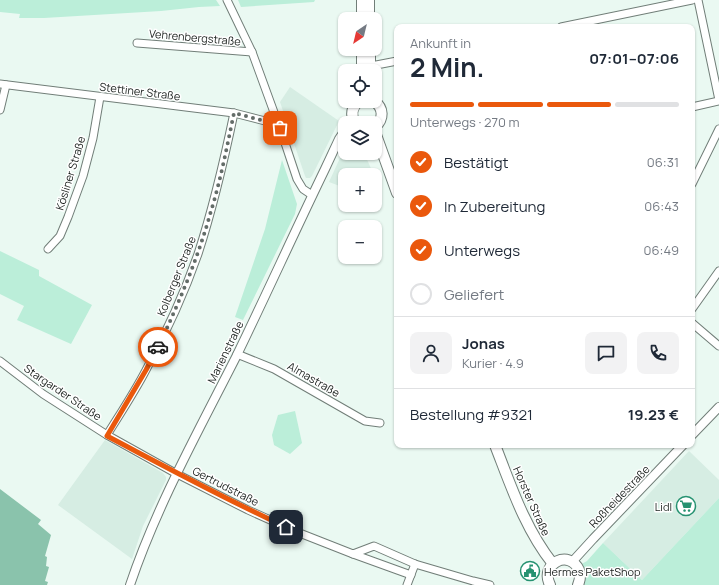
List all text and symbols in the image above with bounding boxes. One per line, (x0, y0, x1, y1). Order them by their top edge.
north arrow (338, 12, 382, 56)
map controls (338, 12, 382, 264)
street label: Vehrenbergstraße (149, 26, 242, 49)
text: Ankunft in (410, 34, 471, 52)
text: 07:01–07:06 (589, 48, 679, 69)
text: 2 Min. (410, 49, 484, 85)
button: locate (338, 64, 382, 108)
street label: Stettiner Straße (99, 79, 182, 103)
pin (263, 111, 297, 145)
text: Unterwegs · 270 m (410, 113, 520, 131)
button: layers (338, 116, 382, 160)
icon: bag (269, 117, 291, 139)
street label: Kösliner Straße (52, 134, 89, 212)
icon: check (410, 151, 432, 173)
text: Bestätigt (444, 152, 509, 173)
text: 06:31 (647, 153, 679, 171)
button: + (338, 168, 382, 212)
icon: check (410, 195, 432, 217)
text: In Zubereitung (444, 196, 545, 217)
text: 06:43 (644, 197, 679, 215)
button: − (338, 220, 382, 264)
street label: Kolberger Straße (153, 233, 199, 318)
icon: check (410, 239, 432, 261)
text: Unterwegs (444, 240, 520, 261)
text: 06:49 (644, 241, 679, 259)
text: Geliefert (444, 284, 504, 305)
street label: Marienstraße (203, 318, 247, 386)
courier (138, 327, 178, 367)
button: person (410, 332, 452, 374)
button: chat (585, 332, 627, 374)
button: phone (637, 332, 679, 374)
text: Jonas (462, 333, 505, 354)
icon: car (147, 336, 169, 358)
text: Kurier · 4.9 (462, 354, 524, 372)
street label: Almastraße (285, 358, 343, 400)
street label: Stargarder Straße (21, 360, 105, 424)
text: Bestellung #9321 (410, 404, 533, 425)
text: 19.23 € (628, 404, 679, 425)
street label: Roßheidestraße (585, 461, 653, 531)
street label: Gertrudstraße (190, 463, 262, 509)
street label: Horster Straße (510, 464, 554, 539)
supermarket icon: Lidl (675, 495, 697, 517)
place label: Lidl (655, 499, 672, 514)
pin (269, 510, 303, 544)
icon: home (275, 516, 297, 538)
public building icon: Hermes PaketShop (519, 560, 541, 582)
place label: Hermes PaketShop (544, 564, 641, 579)

